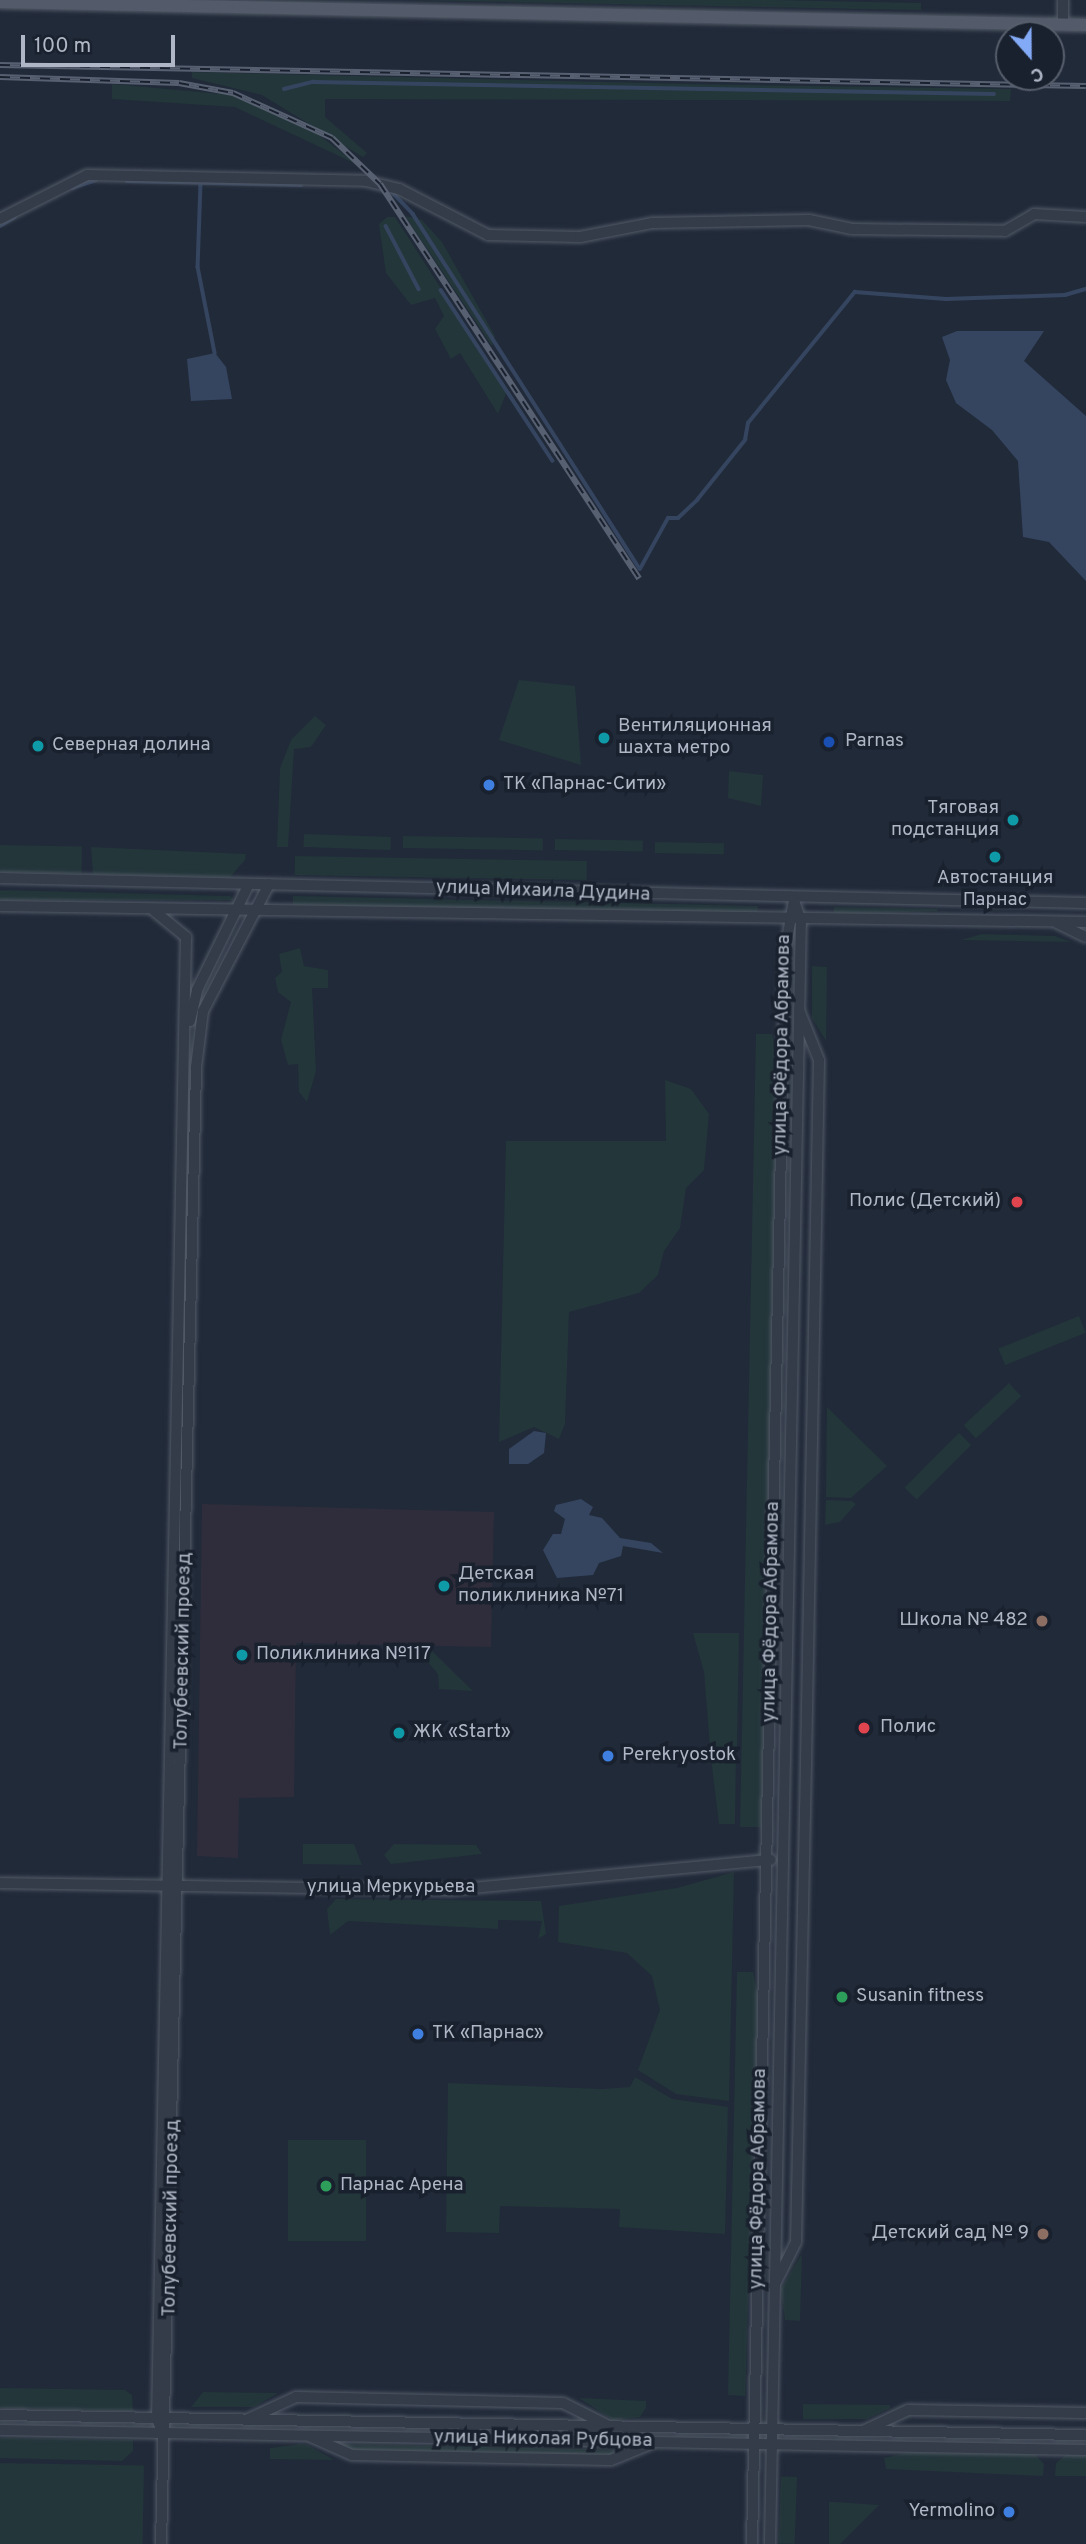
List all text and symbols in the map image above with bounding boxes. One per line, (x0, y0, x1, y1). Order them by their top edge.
scale bar (24, 21, 178, 65)
north arrow (995, 21, 1065, 91)
text: 100 m (34, 33, 91, 60)
text: С (1027, 60, 1047, 87)
place label: Вентиляционная шахта метро (618, 716, 772, 760)
marker: Вентиляционная шахта метро (596, 730, 612, 746)
place label: Parnas (845, 731, 904, 753)
marker: Parnas (819, 732, 839, 752)
place label: Северная долина (52, 735, 211, 757)
marker: Северная долина (30, 738, 46, 754)
place label: ТК «Парнас-Сити» (503, 774, 666, 796)
marker: ТК «Парнас-Сити» (481, 777, 497, 793)
place label: Тяговая подстанция (891, 798, 999, 842)
marker: Тяговая подстанция (1005, 812, 1021, 828)
marker: Автостанция Парнас (987, 849, 1003, 865)
place label: Автостанция Парнас (937, 868, 1053, 912)
street label: улица Михаила Дудина (435, 877, 651, 907)
street label: улица Фёдора Абрамова (770, 934, 796, 1156)
place label: Полис (Детский) (849, 1191, 1001, 1213)
marker: Полис (Детский) (1007, 1192, 1027, 1212)
street label: улица Фёдора Абрамова (759, 1501, 785, 1723)
street label: Толубеевский проезд (171, 1552, 197, 1750)
place label: Детская поликлиника №71 (458, 1564, 624, 1608)
marker: Детская поликлиника №71 (436, 1578, 452, 1594)
place label: Школа № 482 (899, 1610, 1028, 1632)
marker: Школа № 482 (1034, 1613, 1050, 1629)
place label: Поликлиника №117 (256, 1644, 431, 1666)
marker: Поликлиника №117 (234, 1647, 250, 1663)
place label: Полис (880, 1717, 936, 1739)
marker: Полис (854, 1718, 874, 1738)
place label: ЖК «Start» (413, 1722, 511, 1744)
marker: ЖК «Start» (391, 1725, 407, 1741)
place label: Perekryostok (622, 1745, 736, 1767)
marker: Perekryostok (600, 1748, 616, 1764)
street label: улица Меркурьева (307, 1877, 475, 1899)
place label: Susanin fitness (856, 1986, 984, 2008)
marker: Susanin fitness (834, 1989, 850, 2005)
place label: ТК «Парнас» (432, 2023, 544, 2045)
marker: ТК «Парнас» (410, 2026, 426, 2042)
street label: улица Фёдора Абрамова (746, 2068, 772, 2290)
street label: Толубеевский проезд (159, 2119, 185, 2317)
place label: Парнас Арена (340, 2175, 464, 2197)
marker: Парнас Арена (318, 2178, 334, 2194)
place label: Детский сад № 9 (871, 2223, 1029, 2245)
marker: Детский сад № 9 (1035, 2226, 1051, 2242)
street label: улица Николая Рубцова (433, 2427, 653, 2453)
place label: Yermolino (909, 2501, 995, 2523)
marker: Yermolino (1001, 2504, 1017, 2520)

